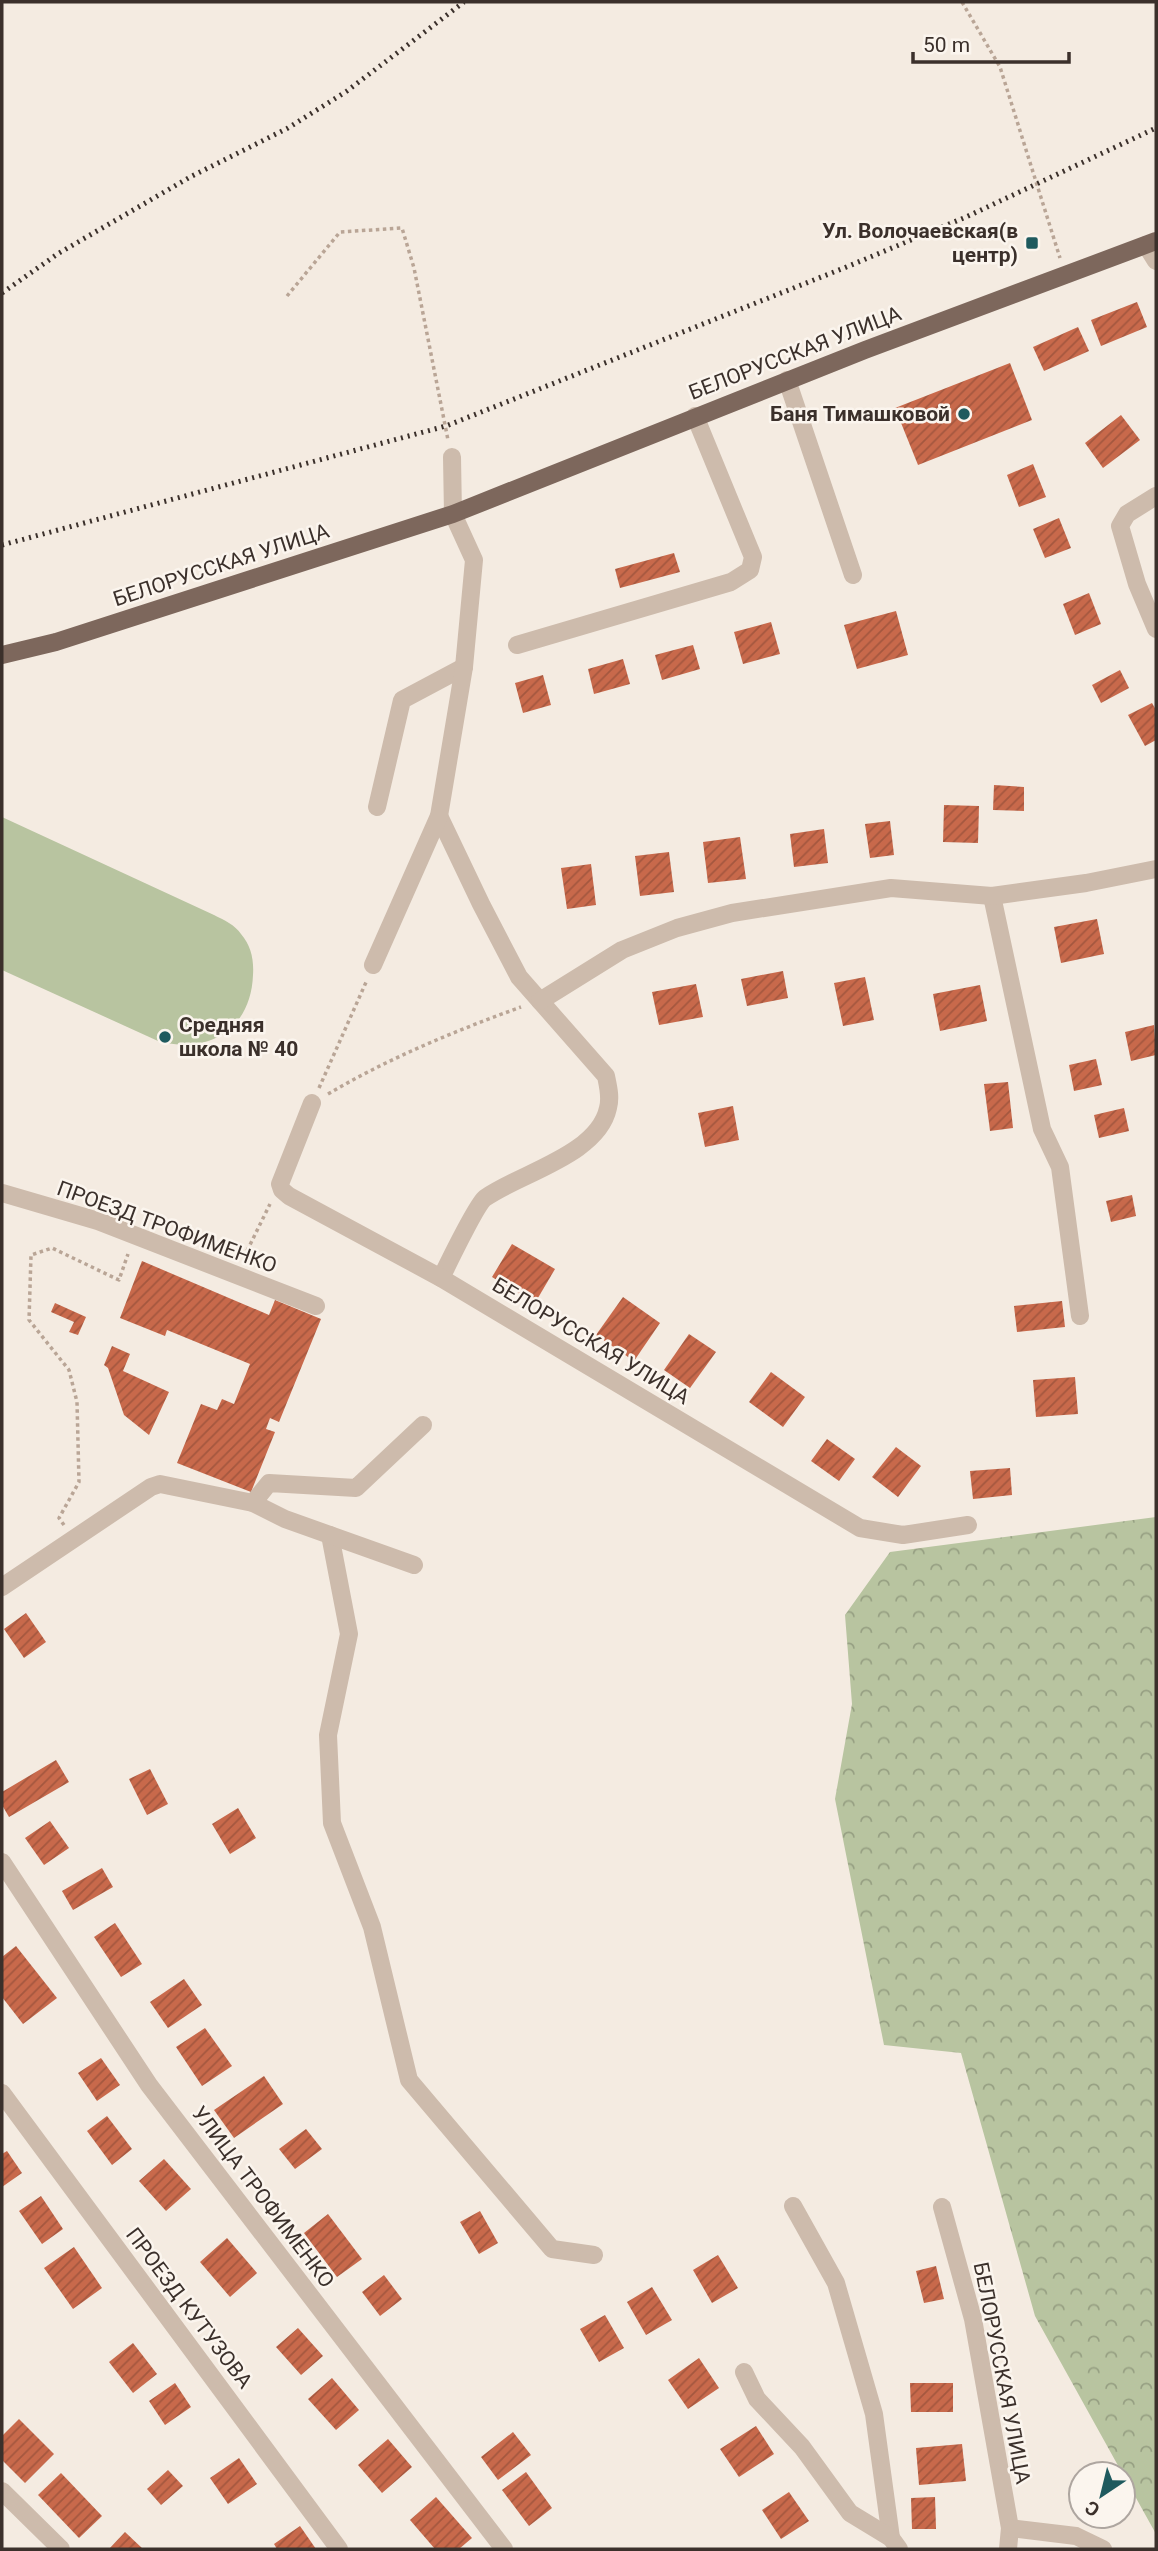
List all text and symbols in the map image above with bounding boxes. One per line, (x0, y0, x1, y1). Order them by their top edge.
scale bar (913, 21, 1069, 65)
text: 50 m (923, 33, 970, 57)
place label: Ул. Волочаевская(в центр) (822, 219, 1018, 267)
marker: Ул. Волочаевская(в центр) (1024, 235, 1040, 251)
street label: БЕЛОРУССКАЯ УЛИЦА (685, 301, 905, 405)
place label: Баня Тимашковой (770, 402, 950, 426)
marker: Баня Тимашковой (956, 406, 972, 422)
street label: БЕЛОРУССКАЯ УЛИЦА (110, 519, 332, 611)
place label: Средняя школа № 40 (179, 1013, 298, 1061)
marker: Средняя школа № 40 (157, 1029, 173, 1045)
street label: ПРОЕЗД ТРОФИМЕНКО (54, 1176, 280, 1278)
street label: БЕЛОРУССКАЯ УЛИЦА (488, 1273, 694, 1410)
street label: УЛИЦА ТРОФИМЕНКО (187, 2102, 339, 2292)
street label: ПРОЕЗД КУТУЗОВА (121, 2223, 257, 2393)
street label: БЕЛОРУССКАЯ УЛИЦА (969, 2260, 1035, 2486)
north arrow (1067, 2460, 1137, 2530)
text: С (1081, 2496, 1104, 2522)

